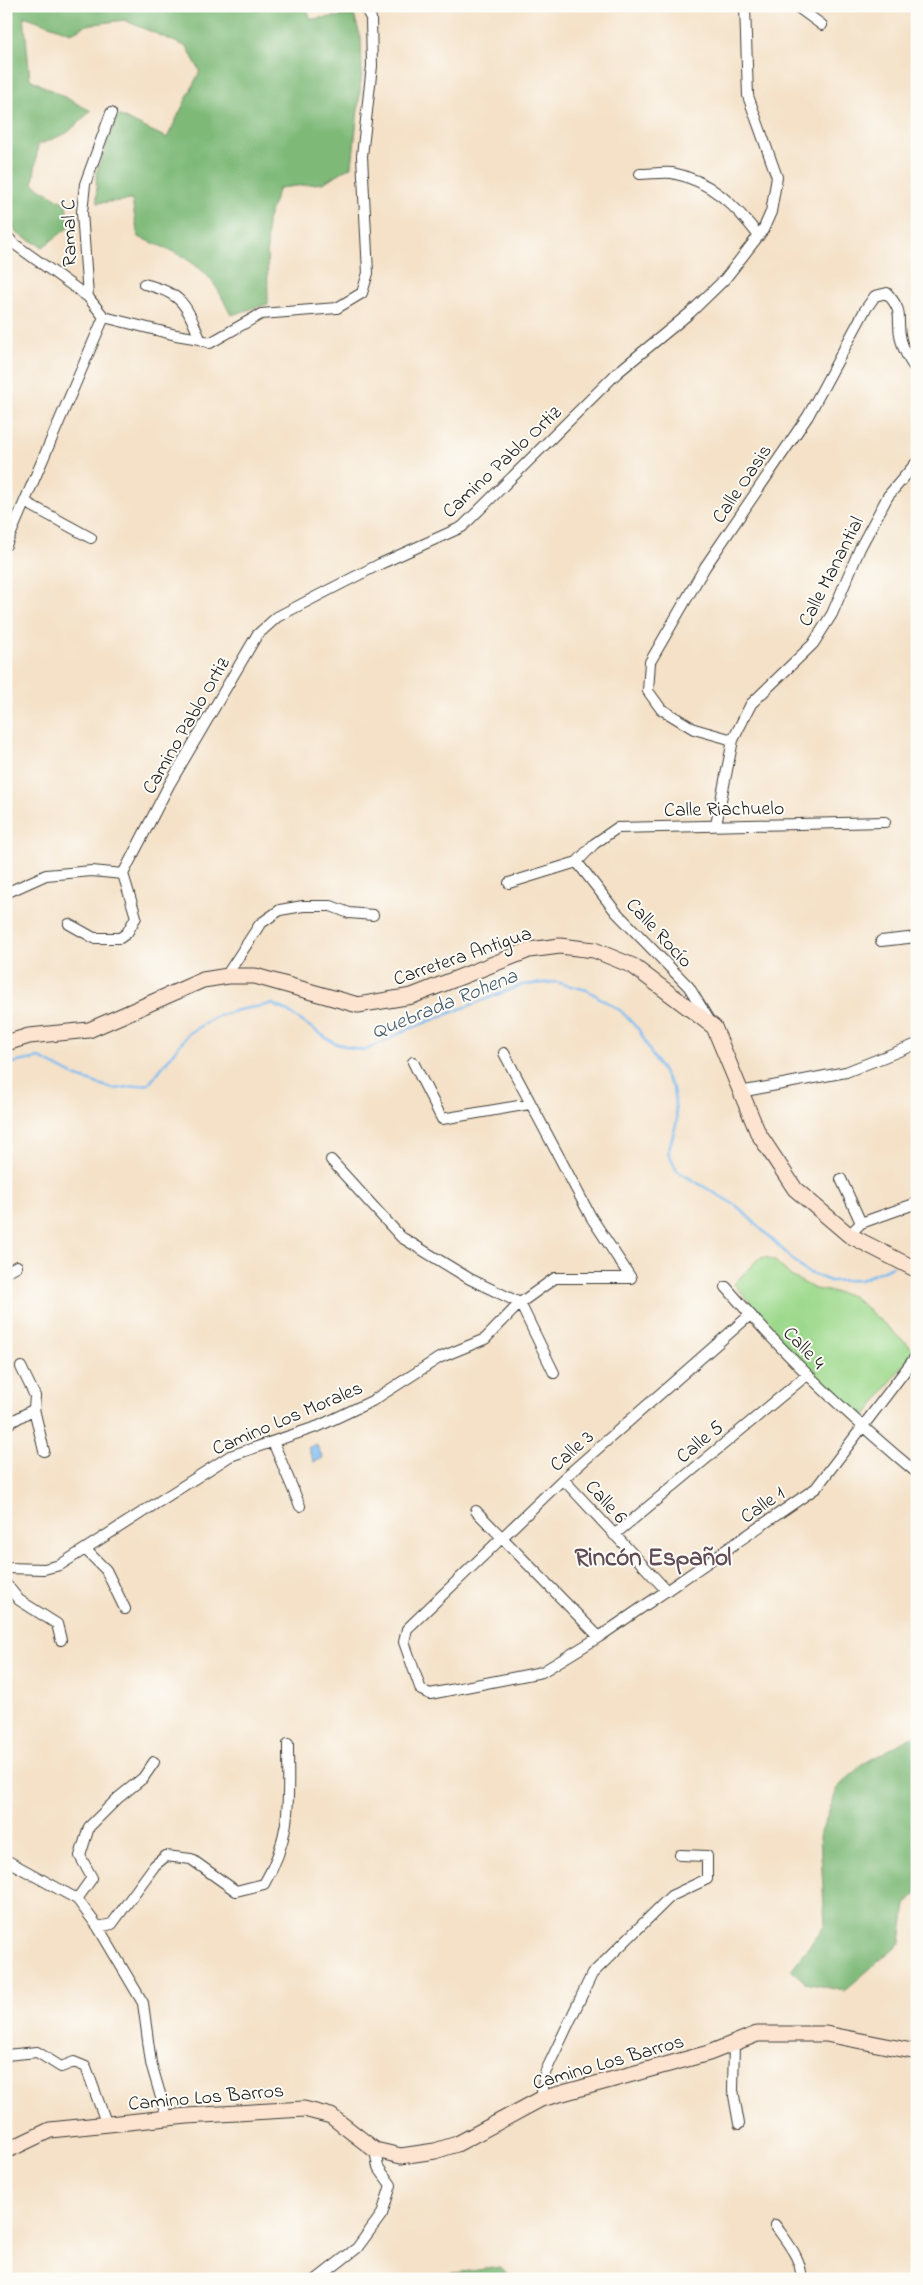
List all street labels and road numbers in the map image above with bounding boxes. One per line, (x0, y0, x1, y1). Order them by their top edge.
street label: Ramal C (55, 199, 86, 267)
street label: Camino Pablo Ortiz (436, 399, 569, 526)
street label: Calle Oasis (706, 439, 780, 530)
street label: Calle Manantial (792, 512, 872, 632)
street label: Camino Pablo Ortiz (136, 652, 239, 800)
street label: Calle Riachuelo (664, 795, 784, 826)
street label: Calle Rocío (618, 892, 698, 975)
street label: Carretera Antigua (390, 920, 536, 996)
street label: Calle 4 (775, 1320, 831, 1377)
street label: Camino Los Morales (208, 1374, 368, 1464)
street label: Calle 5 (671, 1414, 731, 1471)
street label: Calle 3 (544, 1424, 601, 1480)
street label: Calle 6 (577, 1474, 633, 1531)
street label: Calle 1 (735, 1480, 792, 1532)
street label: Camino Los Barros (530, 2028, 688, 2099)
street label: Camino Los Barros (127, 2077, 285, 2120)

